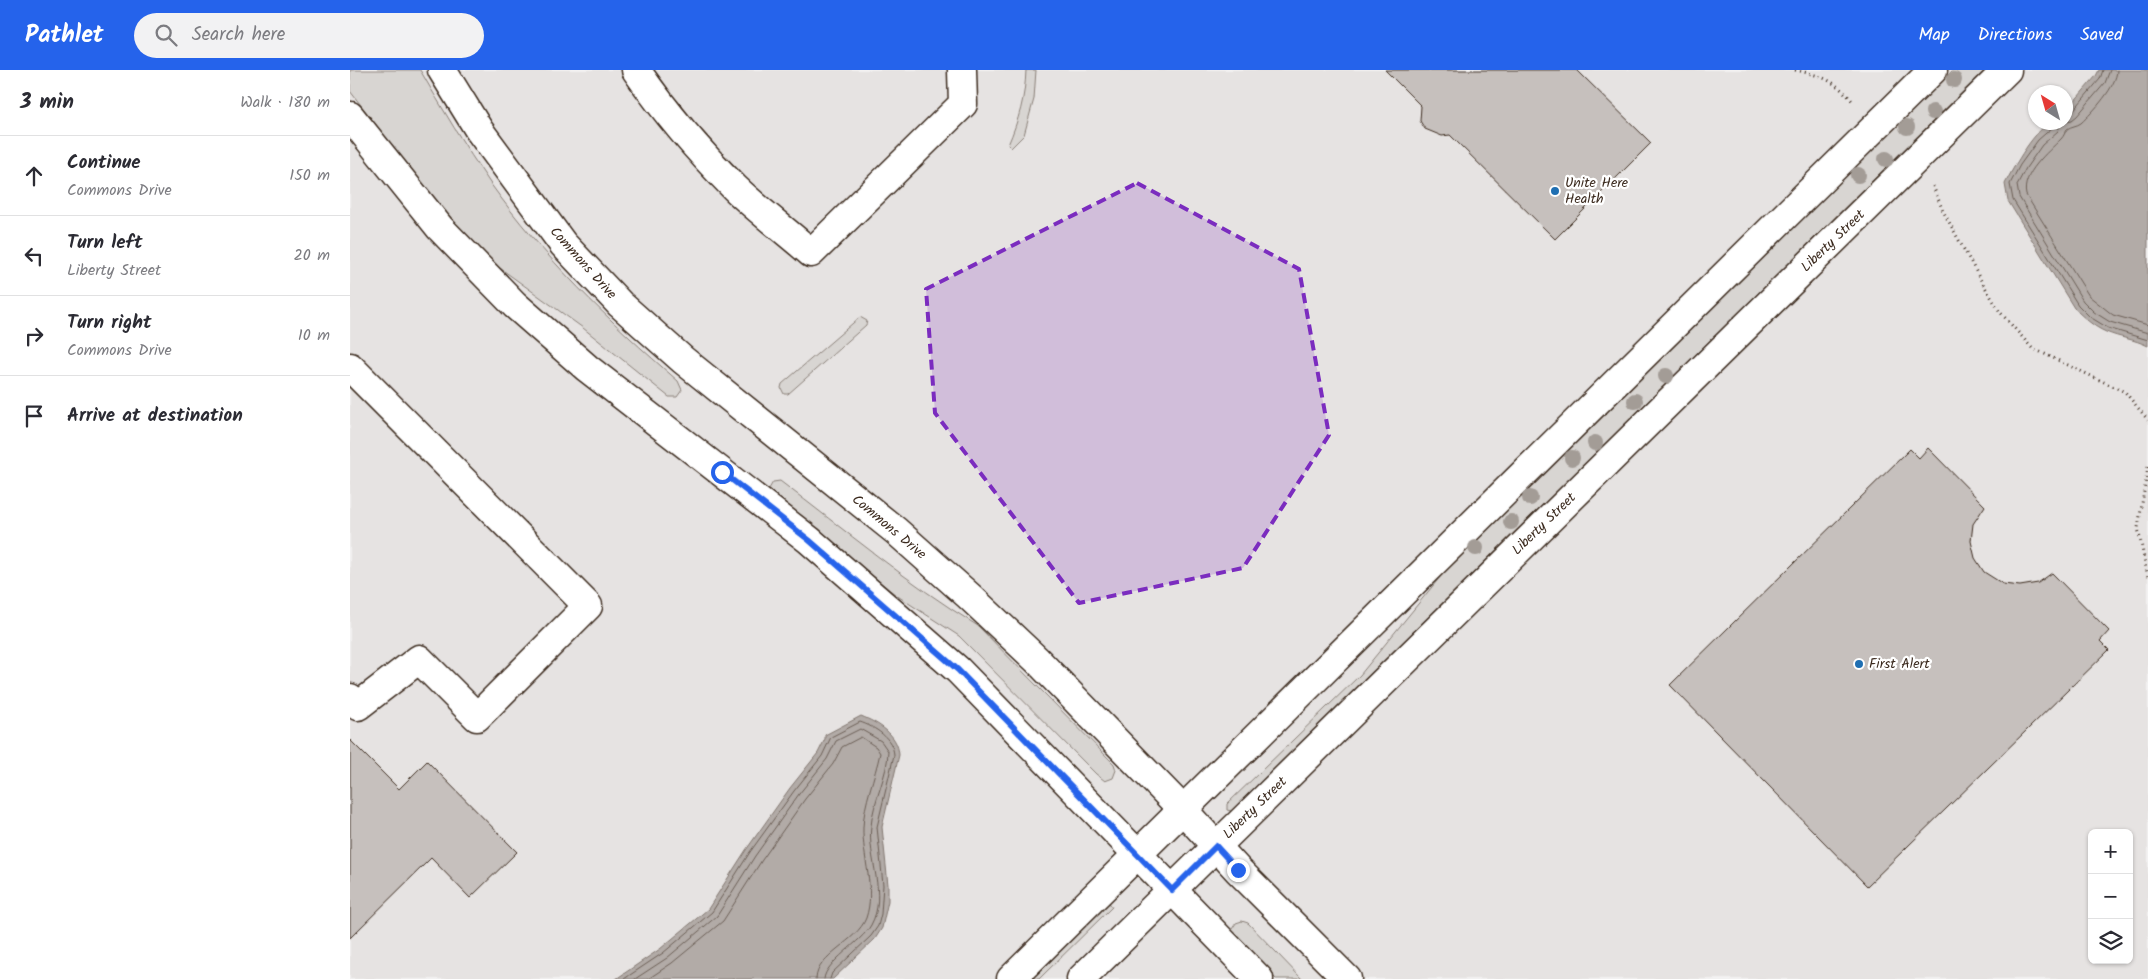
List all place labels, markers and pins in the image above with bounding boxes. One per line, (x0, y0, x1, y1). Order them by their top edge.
place label: Unite Here Health (1565, 172, 1629, 210)
marker: Unite Here Health (1549, 185, 1561, 197)
place label: First Alert (1869, 653, 1930, 675)
marker: First Alert (1853, 658, 1865, 670)

